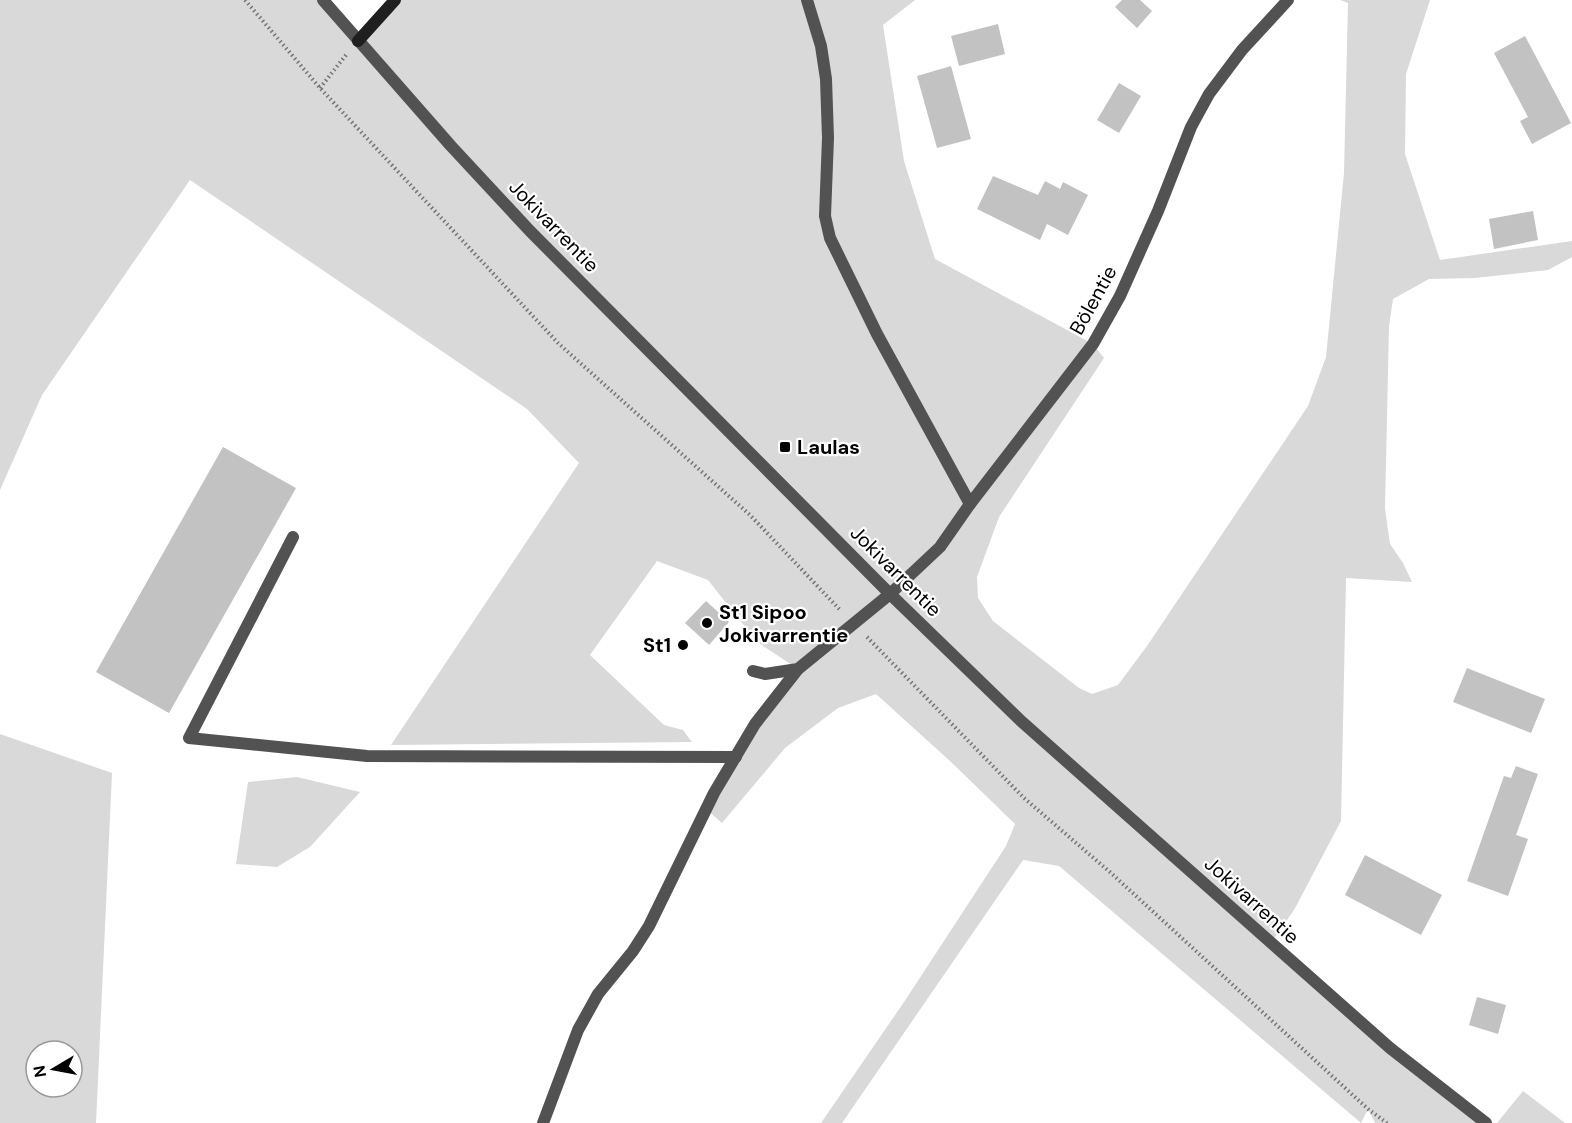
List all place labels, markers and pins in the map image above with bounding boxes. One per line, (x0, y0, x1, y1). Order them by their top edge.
place label: Laulas (797, 434, 860, 460)
marker: Laulas (778, 440, 792, 454)
place label: St1 Sipoo Jokivarrentie (719, 599, 848, 648)
marker: St1 Sipoo Jokivarrentie (700, 616, 714, 630)
place label: St1 (643, 632, 671, 658)
marker: St1 (676, 638, 690, 652)

